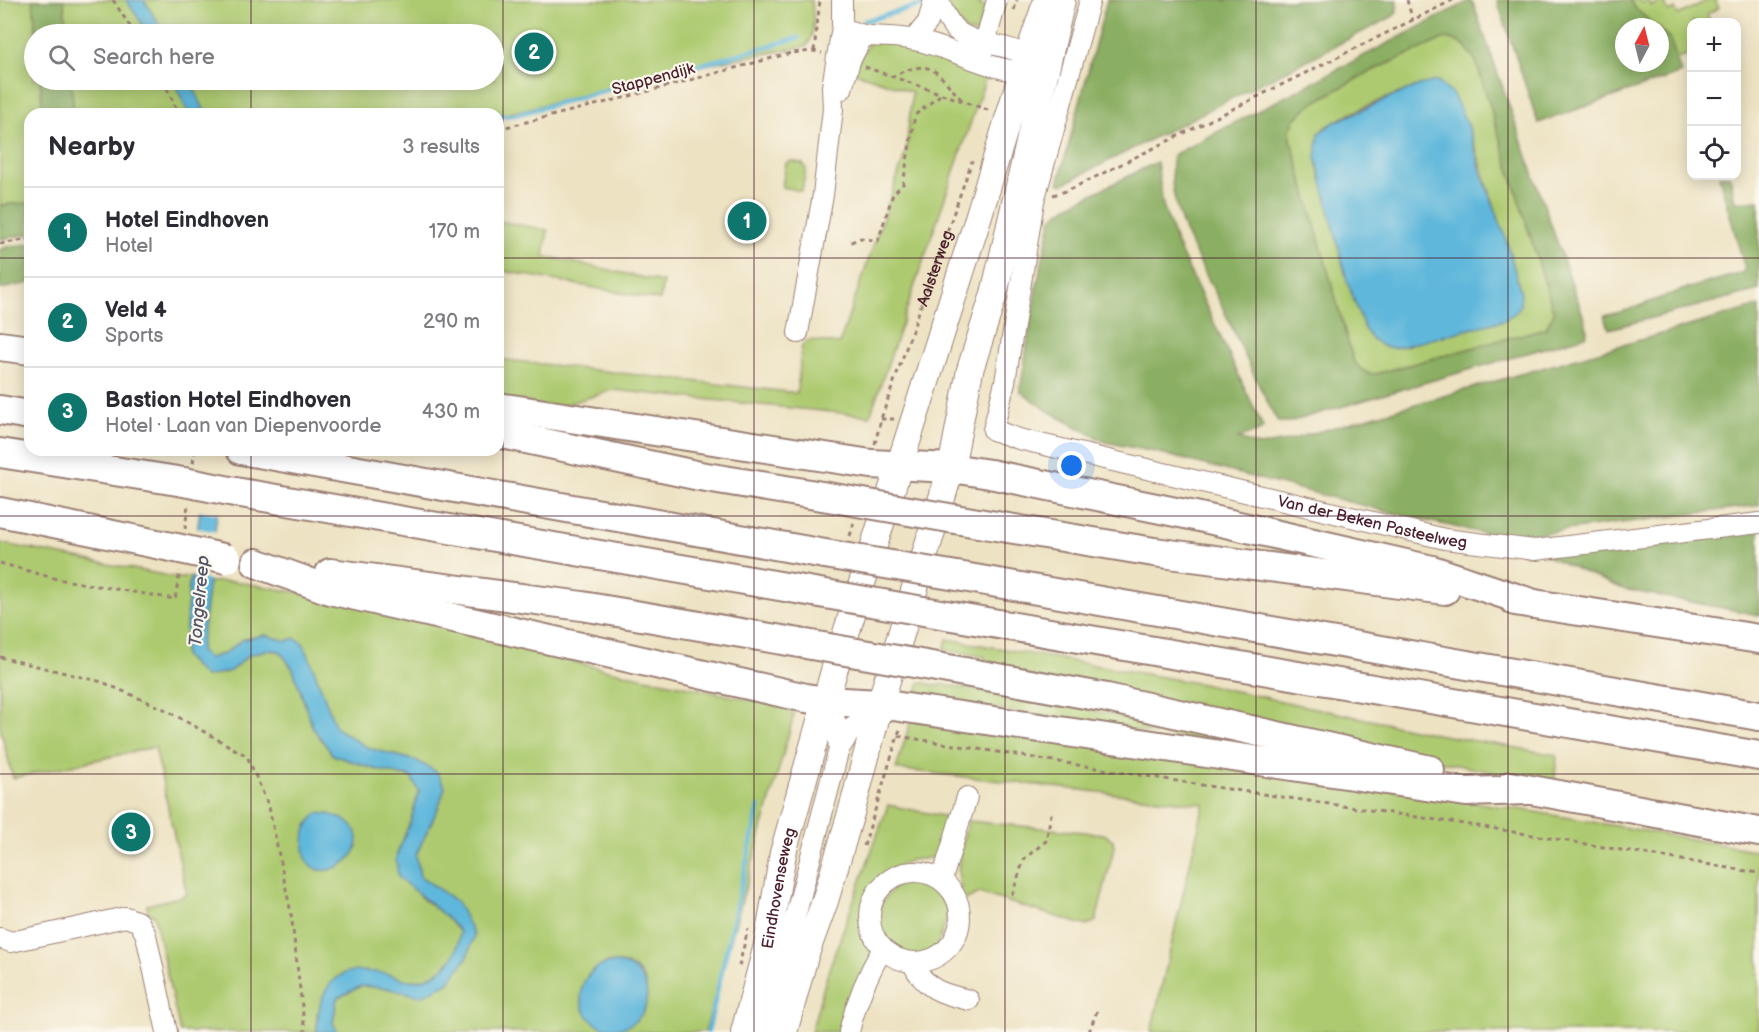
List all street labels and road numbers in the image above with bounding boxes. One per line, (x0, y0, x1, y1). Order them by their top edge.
street label: Stappendijk (610, 59, 697, 100)
street label: Aalsterweg (914, 228, 958, 309)
street label: Van der Beken Pasteelweg (1276, 492, 1468, 553)
street label: Eindhovenseweg (759, 826, 801, 950)

